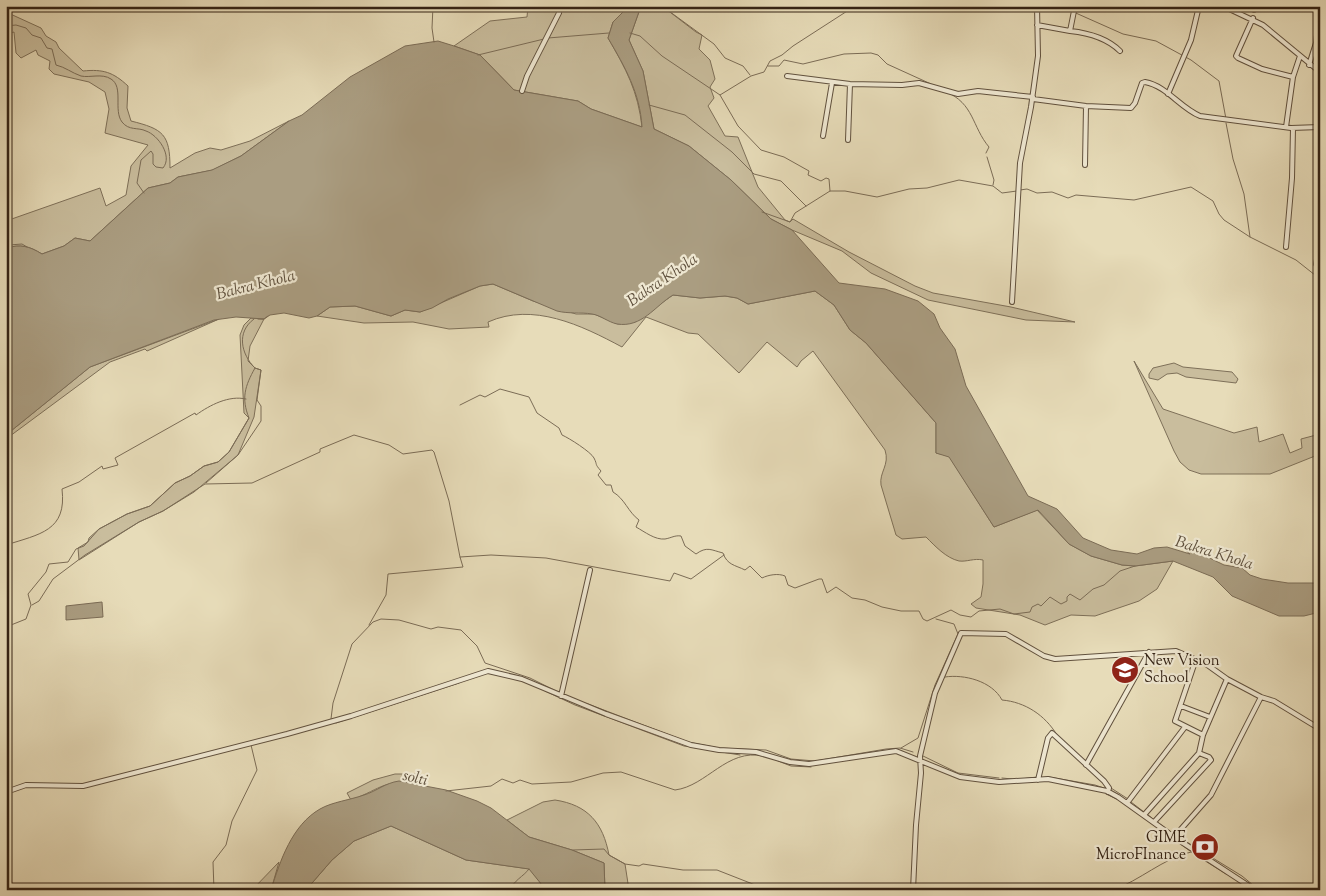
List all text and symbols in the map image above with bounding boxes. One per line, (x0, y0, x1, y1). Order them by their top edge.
water label: Bakra Khola (623, 249, 703, 313)
water label: Bakra Khola (214, 265, 298, 307)
water label: Bakra Khola (1172, 531, 1256, 577)
place label: New Vision School (1144, 651, 1220, 689)
school or university icon: New Vision School (1110, 655, 1140, 685)
water label: solti (400, 765, 430, 793)
place label: GIME MicroFInance (1096, 828, 1186, 866)
bank icon: GIME MicroFInance (1190, 832, 1220, 862)

